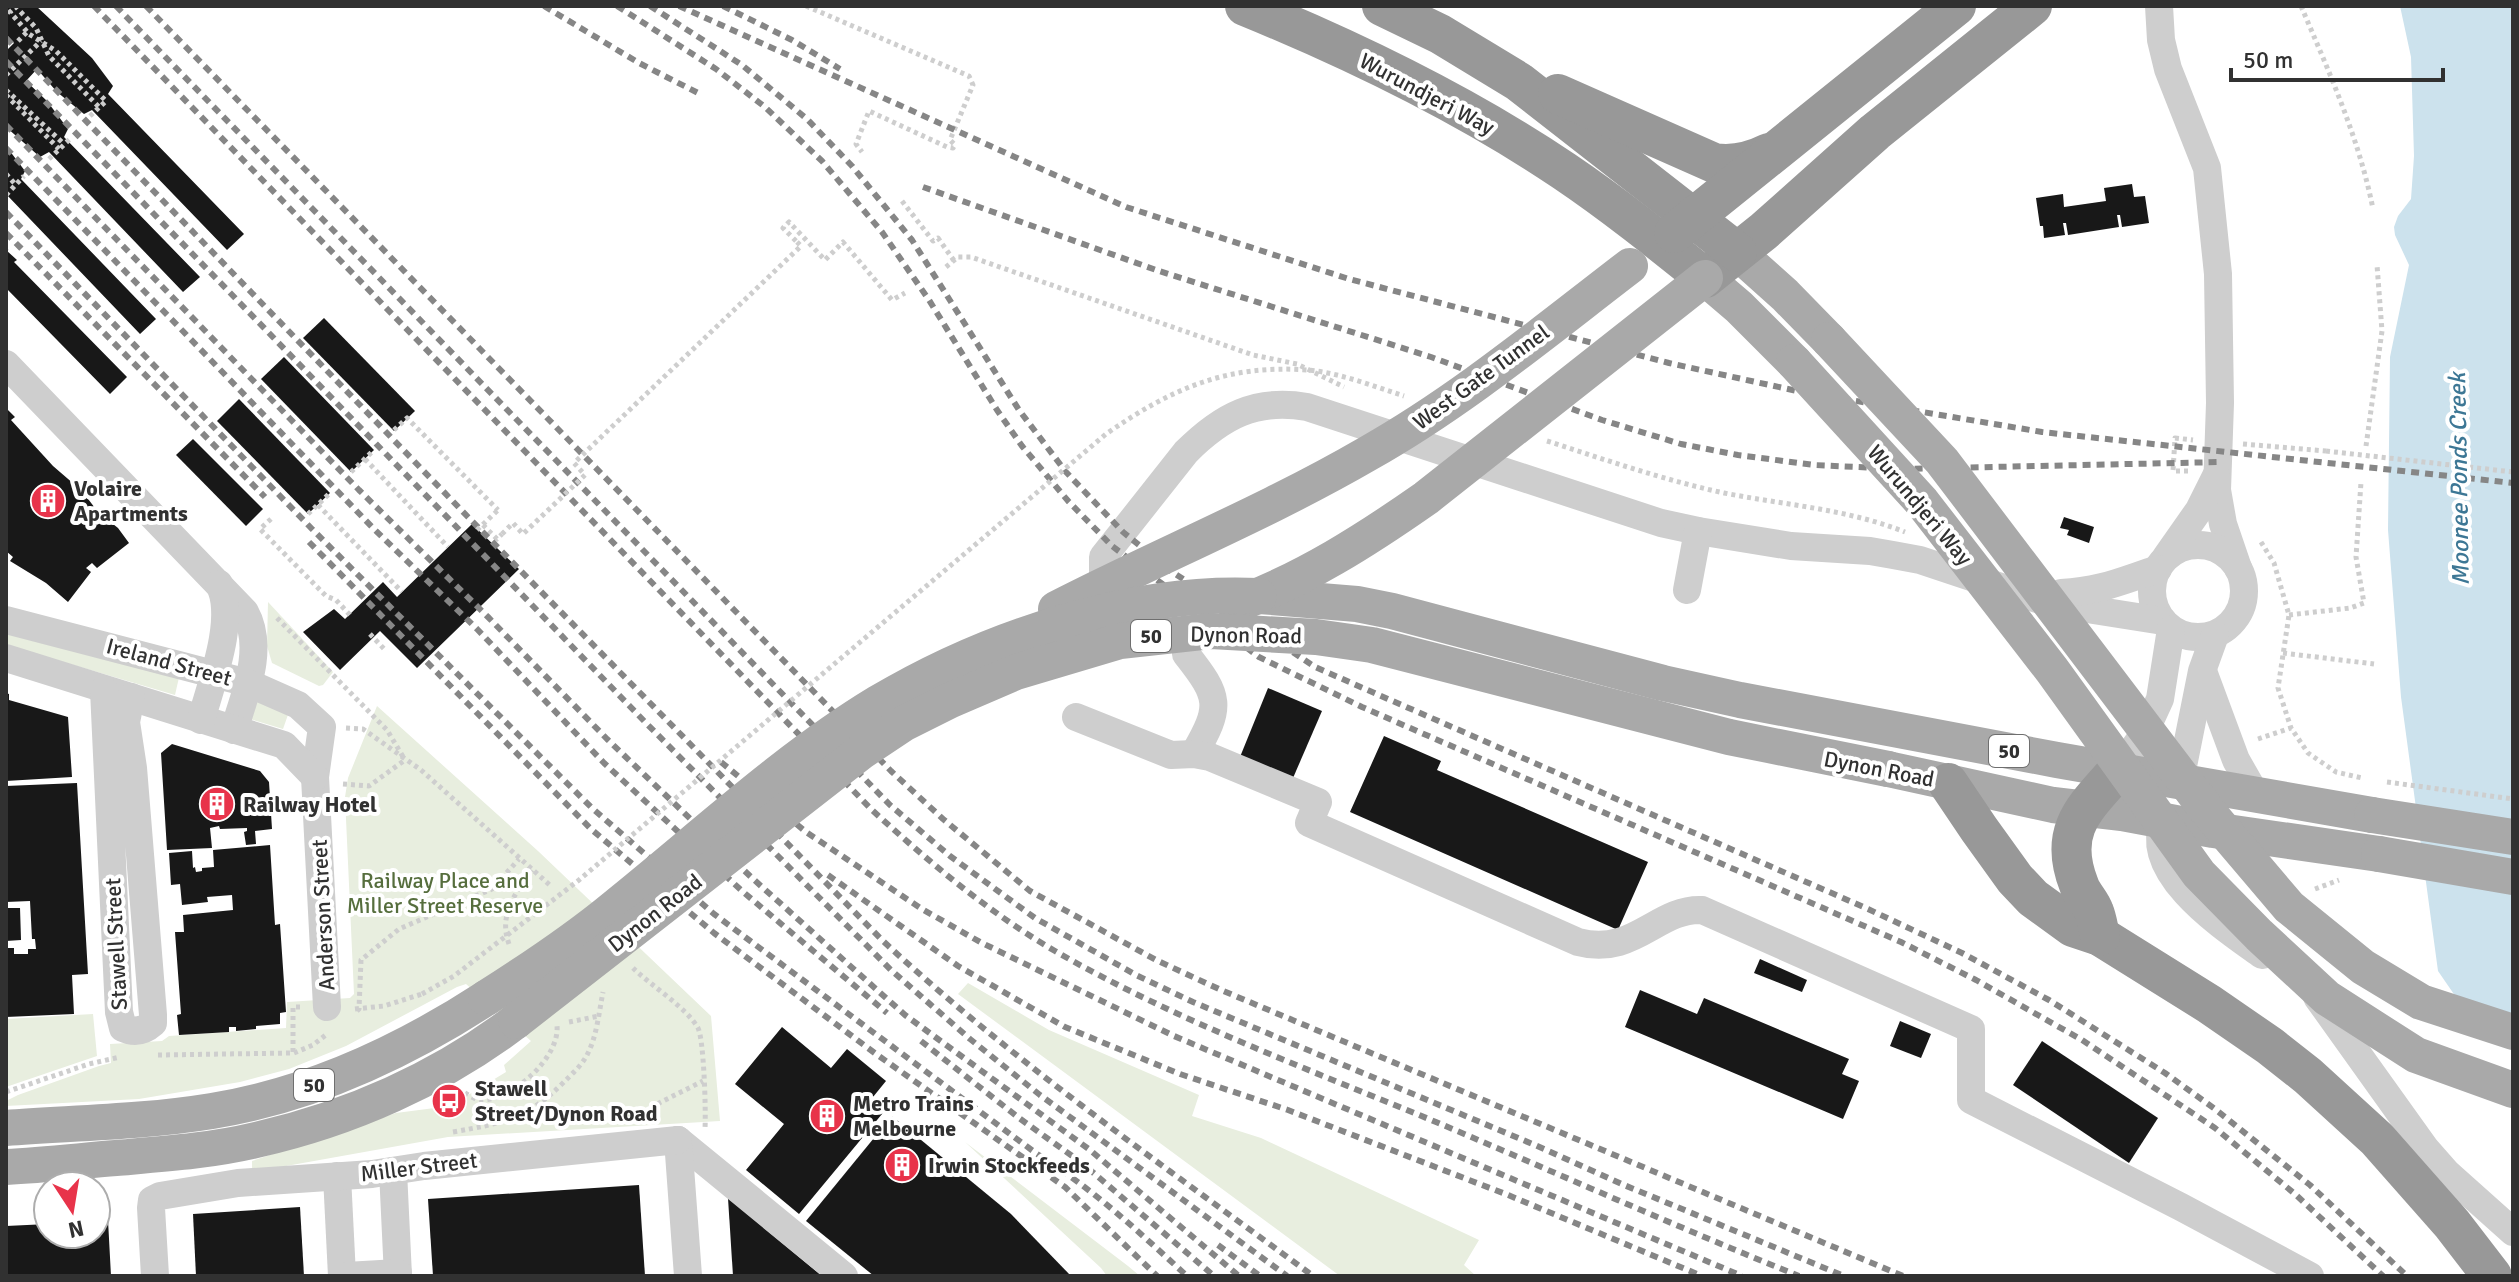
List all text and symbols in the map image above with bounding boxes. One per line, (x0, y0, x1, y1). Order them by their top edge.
scale bar (2231, 32, 2443, 82)
text: 50 m (2243, 45, 2293, 75)
street label: Wurundjeri Way (1355, 47, 1500, 141)
street label: West Gate Tunnel (1408, 318, 1554, 436)
water label: Moonee Ponds Creek (2442, 370, 2476, 586)
street label: Wurundjeri Way (1862, 439, 1979, 571)
place label: Volaire Apartments (74, 475, 188, 527)
building icon: Volaire Apartments (29, 482, 67, 520)
road number: 50 (1131, 620, 1171, 652)
street label: Dynon Road (1190, 621, 1302, 649)
street label: Ireland Street (103, 632, 235, 692)
road number: 50 (1989, 735, 2029, 767)
street label: Dynon Road (1821, 745, 1937, 793)
building icon: Railway Hotel (198, 785, 236, 823)
place label: Railway Hotel (243, 791, 377, 818)
street label: Anderson Street (306, 838, 340, 991)
park label: Railway Place and Miller Street Reserve (347, 867, 543, 919)
street label: Dynon Road (603, 868, 707, 958)
street label: Stawell Street (99, 877, 133, 1011)
road number: 50 (294, 1069, 334, 1101)
place label: Stawell Street/Dynon Road (475, 1075, 658, 1127)
bus stop icon: Stawell Street/Dynon Road (430, 1082, 468, 1120)
place label: Metro Trains Melbourne (853, 1090, 974, 1142)
building icon: Metro Trains Melbourne (808, 1097, 846, 1135)
street label: Miller Street (359, 1146, 479, 1188)
building icon: Irwin Stockfeeds (883, 1146, 921, 1184)
place label: Irwin Stockfeeds (928, 1152, 1090, 1179)
north arrow (32, 1170, 112, 1250)
text: N (66, 1214, 86, 1244)

